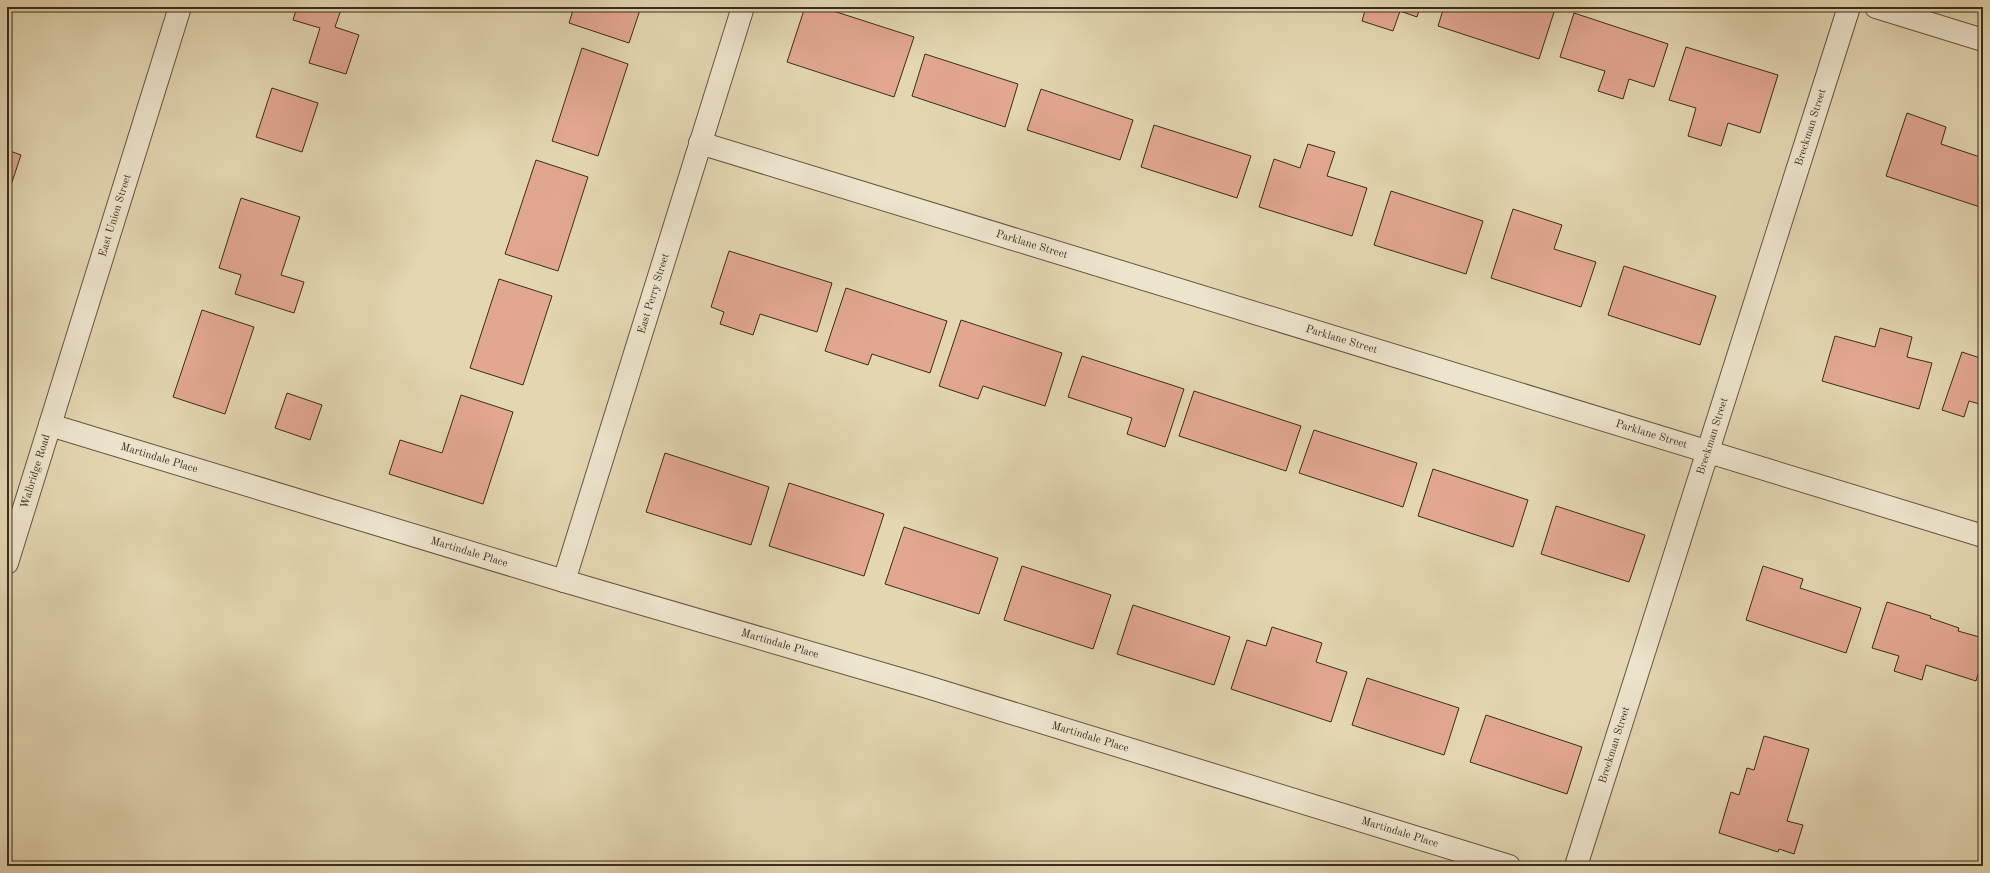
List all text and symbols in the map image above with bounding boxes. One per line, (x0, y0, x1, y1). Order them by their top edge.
street label: Breckman Street (1793, 87, 1828, 167)
street label: East Union Street (97, 173, 133, 258)
street label: Parklane Street (995, 228, 1069, 261)
street label: East Perry Street (636, 252, 671, 335)
street label: Parklane Street (1304, 323, 1379, 356)
street label: Breckman Street (1695, 396, 1730, 476)
street label: Parklane Street (1614, 418, 1689, 451)
street label: Walbridge Road (19, 433, 52, 510)
street label: Martindale Place (119, 441, 199, 475)
street label: Martindale Place (429, 535, 509, 569)
street label: Martindale Place (740, 627, 820, 660)
street label: Breckman Street (1597, 705, 1632, 785)
street label: Martindale Place (1050, 720, 1130, 754)
street label: Martindale Place (1360, 815, 1440, 849)

